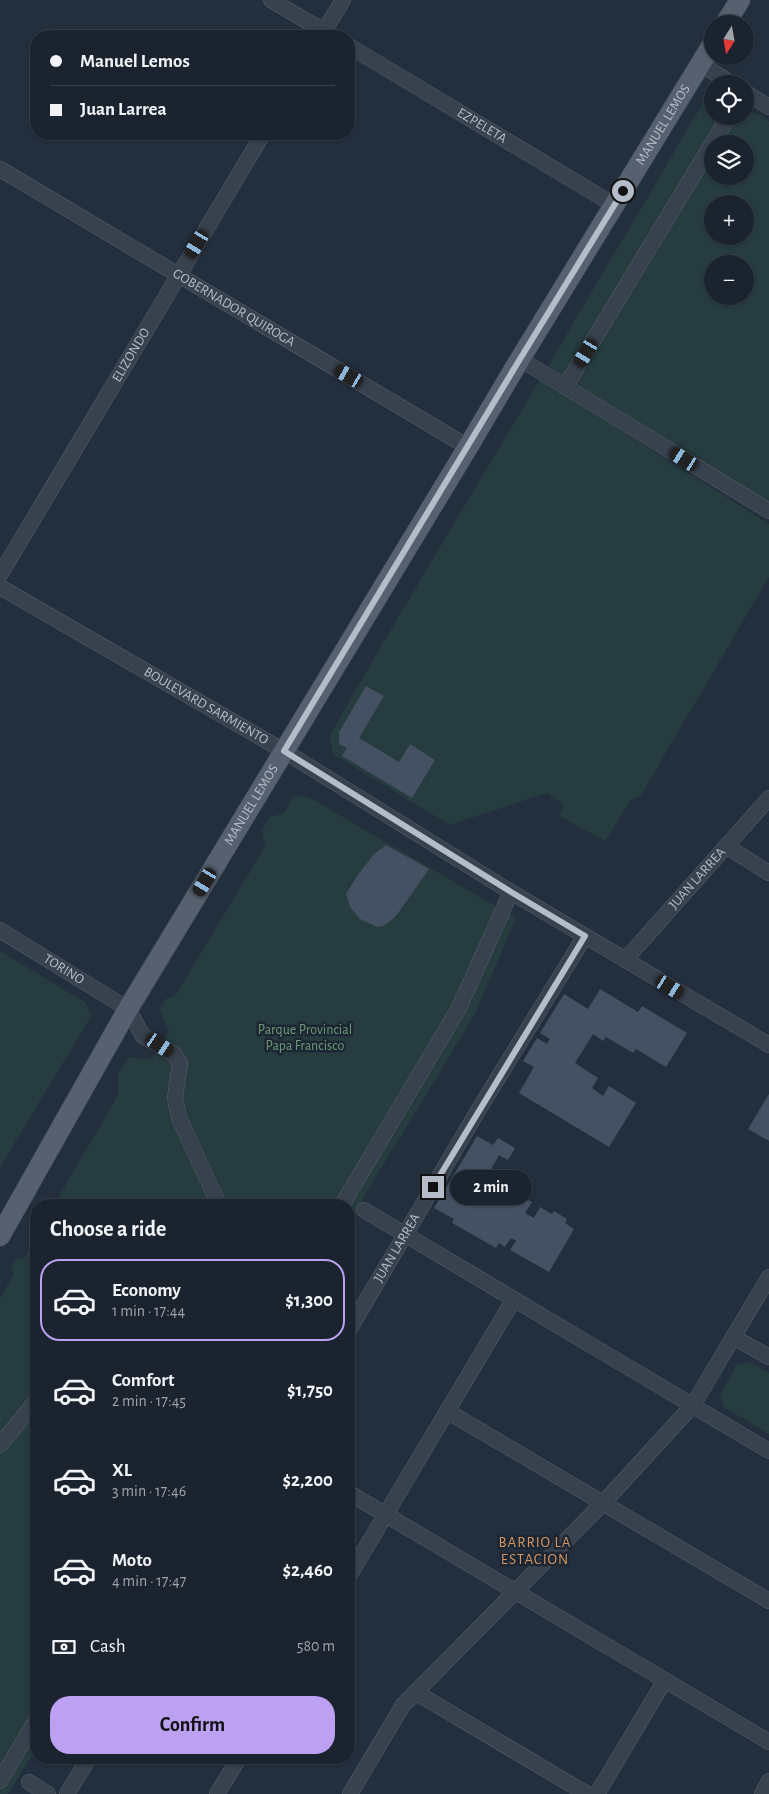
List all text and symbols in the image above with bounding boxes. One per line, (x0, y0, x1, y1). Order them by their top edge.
north arrow (704, 15, 754, 65)
map controls (704, 15, 754, 305)
text: Manuel Lemos (80, 52, 190, 71)
button: locate (704, 75, 754, 125)
street label: MANUEL LEMOS (633, 82, 693, 168)
text: Juan Larrea (80, 100, 167, 119)
street label: EZPELETA (455, 106, 509, 146)
button: layers (704, 135, 754, 185)
route start (612, 180, 634, 202)
button: + (704, 195, 754, 245)
car (182, 227, 211, 261)
button: − (704, 255, 754, 305)
street label: GOBERNADOR QUIROGA (170, 266, 297, 350)
street label: ELIZONDO (110, 326, 153, 385)
car (571, 336, 600, 370)
car (332, 362, 365, 390)
car (667, 445, 700, 473)
street label: BOULEVARD SARMIENTO (141, 665, 271, 747)
street label: MANUEL LEMOS (222, 762, 281, 848)
street label: JUAN LARREA (667, 845, 728, 912)
car (190, 865, 219, 899)
street label: TORINO (41, 952, 87, 987)
car (653, 973, 686, 1001)
park label: Parque Provincial Papa Francisco (258, 1023, 352, 1053)
car (143, 1030, 176, 1060)
callout: 2 min (450, 1170, 533, 1204)
route end (422, 1176, 444, 1198)
text: 2 min (473, 1179, 509, 1195)
street label: JUAN LARREA (372, 1211, 423, 1285)
text: Choose a ride (50, 1218, 166, 1240)
icon: car (52, 1278, 97, 1323)
text: Economy (112, 1281, 181, 1300)
text: $1,300 (285, 1291, 333, 1310)
text: 1 min · 17:44 (112, 1303, 185, 1319)
icon: car (52, 1368, 97, 1413)
text: Comfort (112, 1371, 174, 1390)
text: $1,750 (287, 1381, 333, 1400)
text: 2 min · 17:45 (112, 1393, 186, 1409)
icon: car (52, 1458, 97, 1503)
text: XL (112, 1461, 132, 1480)
text: $2,200 (282, 1471, 333, 1490)
text: 3 min · 17:46 (112, 1483, 186, 1499)
district label: BARRIO LA ESTACION (498, 1535, 572, 1567)
icon: car (52, 1548, 97, 1593)
text: Moto (112, 1551, 152, 1570)
text: $2,460 (283, 1561, 333, 1580)
text: 4 min · 17:47 (112, 1573, 186, 1589)
icon: cash (50, 1633, 78, 1661)
text: Cash (90, 1637, 126, 1656)
text: 580 m (297, 1638, 335, 1654)
button: Confirm (50, 1696, 335, 1754)

